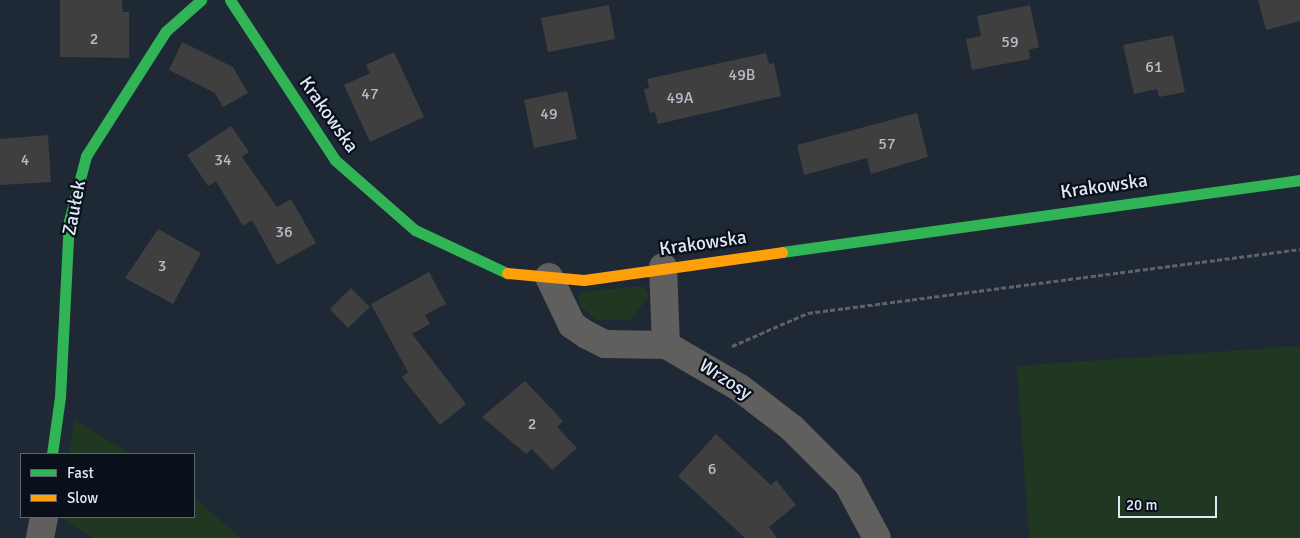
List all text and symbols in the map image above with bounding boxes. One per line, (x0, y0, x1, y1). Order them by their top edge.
house number: 2 (90, 29, 98, 49)
house number: 59 (1001, 32, 1019, 52)
house number: 61 (1145, 57, 1163, 77)
house number: 49B (729, 65, 755, 85)
street label: Krakowska (293, 72, 363, 158)
house number: 47 (361, 84, 379, 104)
house number: 49A (666, 88, 694, 108)
house number: 49 (540, 104, 558, 124)
house number: 57 (878, 134, 896, 154)
house number: 4 (21, 150, 29, 170)
house number: 34 (214, 150, 232, 170)
street label: Krakowska (1059, 170, 1149, 204)
street label: Zaułek (58, 178, 92, 238)
house number: 36 (275, 222, 293, 242)
street label: Krakowska (658, 227, 748, 261)
house number: 3 (158, 256, 166, 276)
street label: Wrzosy (694, 355, 756, 405)
house number: 2 (528, 414, 536, 434)
legend (20, 453, 195, 518)
house number: 6 (708, 459, 716, 479)
text: Fast (67, 464, 94, 482)
scale bar (1120, 486, 1219, 518)
text: Slow (67, 489, 98, 507)
text: 20 m (1126, 496, 1157, 514)

